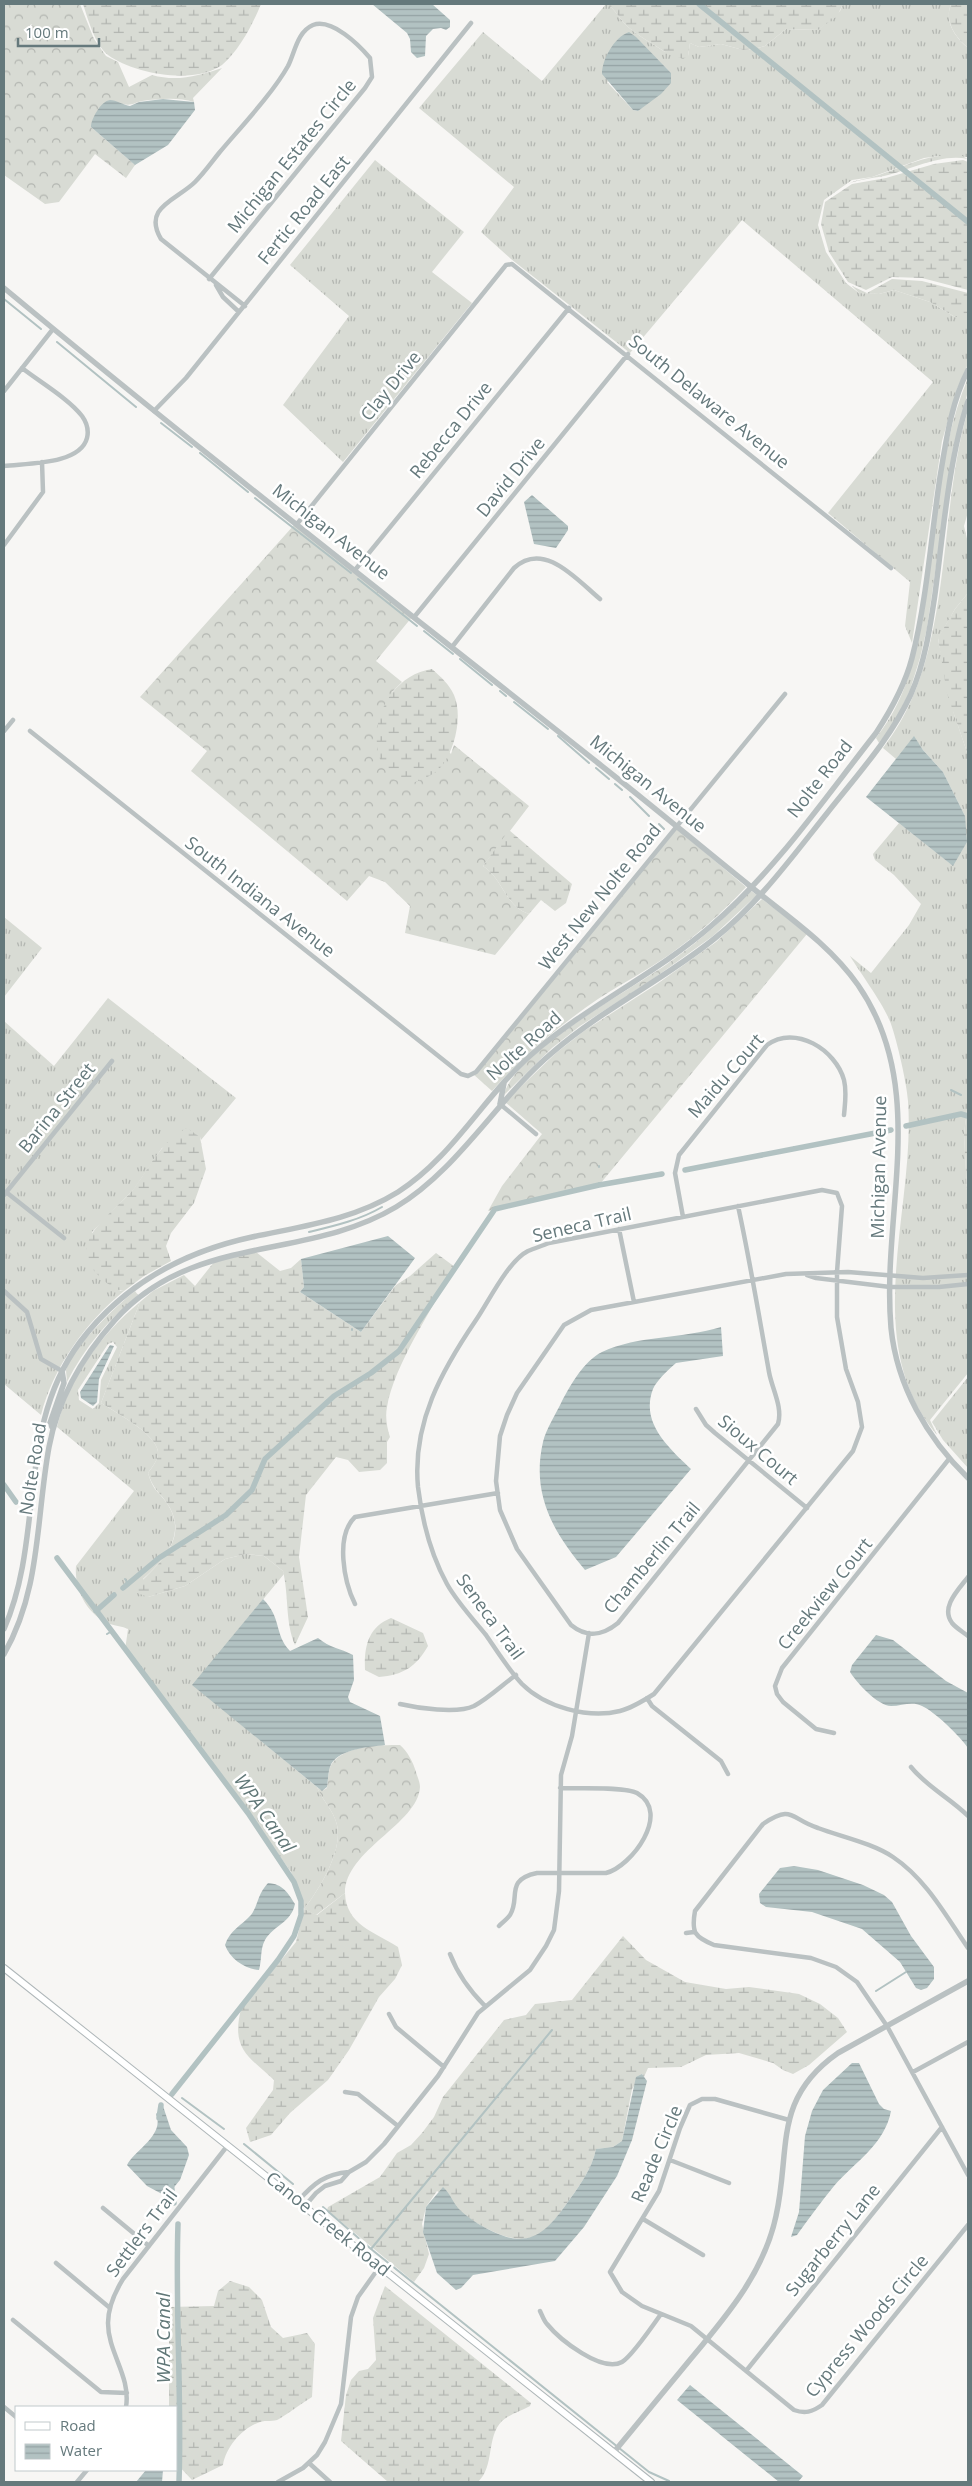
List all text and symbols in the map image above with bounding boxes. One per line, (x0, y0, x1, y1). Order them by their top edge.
scale bar (18, 15, 99, 47)
text: 100 m (25, 22, 69, 42)
street label: Michigan Estates Circle (222, 73, 361, 237)
street label: Fertic Road East (252, 150, 355, 269)
street label: South Delaware Avenue (624, 329, 795, 474)
street label: Clay Drive (355, 345, 426, 425)
street label: Rebecca Drive (404, 376, 497, 483)
street label: David Drive (471, 431, 550, 521)
street label: Michigan Avenue (268, 478, 395, 585)
street label: Michigan Avenue (585, 729, 712, 838)
street label: Nolte Road (781, 734, 857, 822)
street label: West New Nolte Road (533, 818, 666, 975)
street label: South Indiana Avenue (181, 830, 340, 962)
street label: Nolte Road (481, 1005, 566, 1085)
street label: Maidu Court (682, 1028, 769, 1123)
street label: Barina Street (12, 1057, 100, 1157)
street label: Michigan Avenue (865, 1095, 891, 1239)
street label: Seneca Trail (530, 1201, 634, 1247)
street label: Sioux Court (714, 1409, 804, 1490)
street label: Nolte Road (13, 1421, 51, 1517)
street label: Chamberlin Trail (597, 1497, 705, 1618)
street label: Creekview Court (772, 1532, 877, 1654)
street label: Seneca Trail (451, 1569, 530, 1664)
water label: WPA Canal (228, 1768, 302, 1859)
street label: Reade Circle (625, 2101, 687, 2206)
street label: Canoe Creek Road (261, 2165, 396, 2281)
street label: Sugarberry Lane (779, 2178, 885, 2301)
street label: Settlers Trail (100, 2183, 182, 2281)
street label: Cypress Woods Circle (799, 2249, 933, 2402)
water label: WPA Canal (150, 2291, 176, 2383)
legend (15, 2406, 178, 2471)
text: Road (60, 2415, 96, 2435)
text: Water (60, 2440, 102, 2460)

